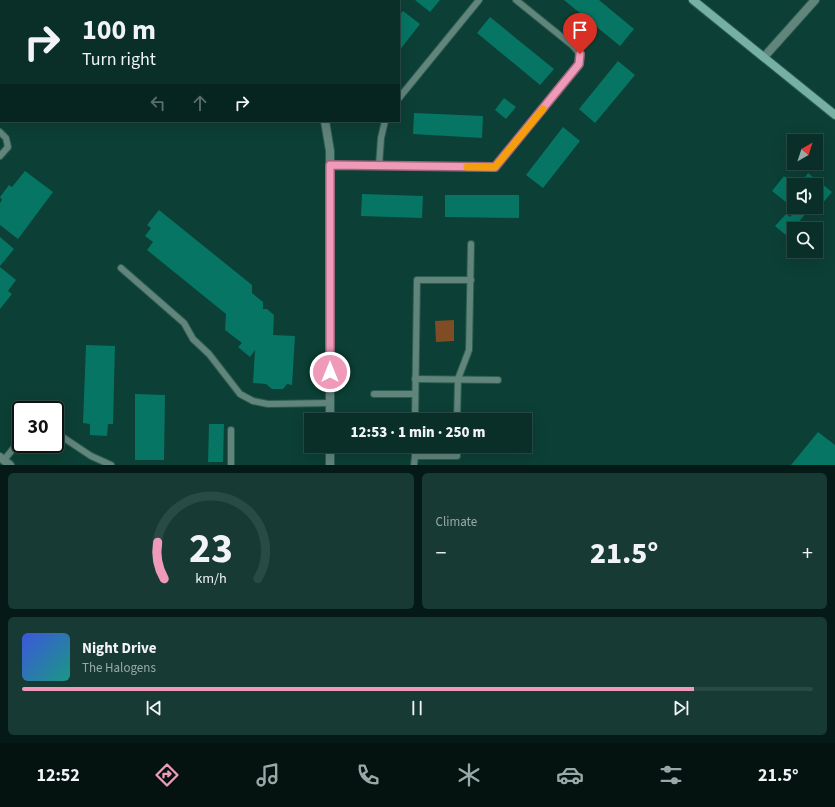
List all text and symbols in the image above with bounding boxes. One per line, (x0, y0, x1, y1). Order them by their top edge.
text: 100 m (82, 10, 156, 50)
pin (563, 13, 597, 54)
icon: right (16, 16, 68, 68)
icon: arrive (569, 19, 591, 41)
text: Turn right (82, 47, 156, 72)
icon: left (147, 92, 169, 114)
icon: ahead (189, 92, 211, 114)
icon: right (231, 92, 253, 114)
north arrow (787, 134, 823, 170)
map controls (787, 134, 823, 258)
button: sound (787, 178, 823, 214)
button: search (787, 222, 823, 258)
position arrow (309, 351, 351, 393)
speed limit sign: 30 (12, 401, 64, 453)
text: 12:53 · 1 min · 250 m (351, 422, 485, 443)
text: Climate (436, 513, 477, 531)
text: 23 (189, 519, 233, 579)
text: 21.5° (590, 532, 659, 575)
text: − (436, 537, 446, 569)
text: + (802, 537, 813, 569)
text: km/h (195, 568, 227, 589)
text: Night Drive (82, 638, 157, 659)
text: The Halogens (82, 659, 156, 677)
icon: previous (143, 697, 165, 719)
icon: pause (406, 697, 428, 719)
icon: next (670, 697, 692, 719)
icon: directions (153, 761, 181, 789)
icon: music (254, 761, 282, 789)
icon: phone (354, 761, 382, 789)
icon: climate (455, 761, 483, 789)
icon: car (556, 761, 584, 789)
icon: filters (657, 761, 685, 789)
text: 12:52 (36, 763, 80, 788)
text: 21.5° (758, 763, 798, 788)

